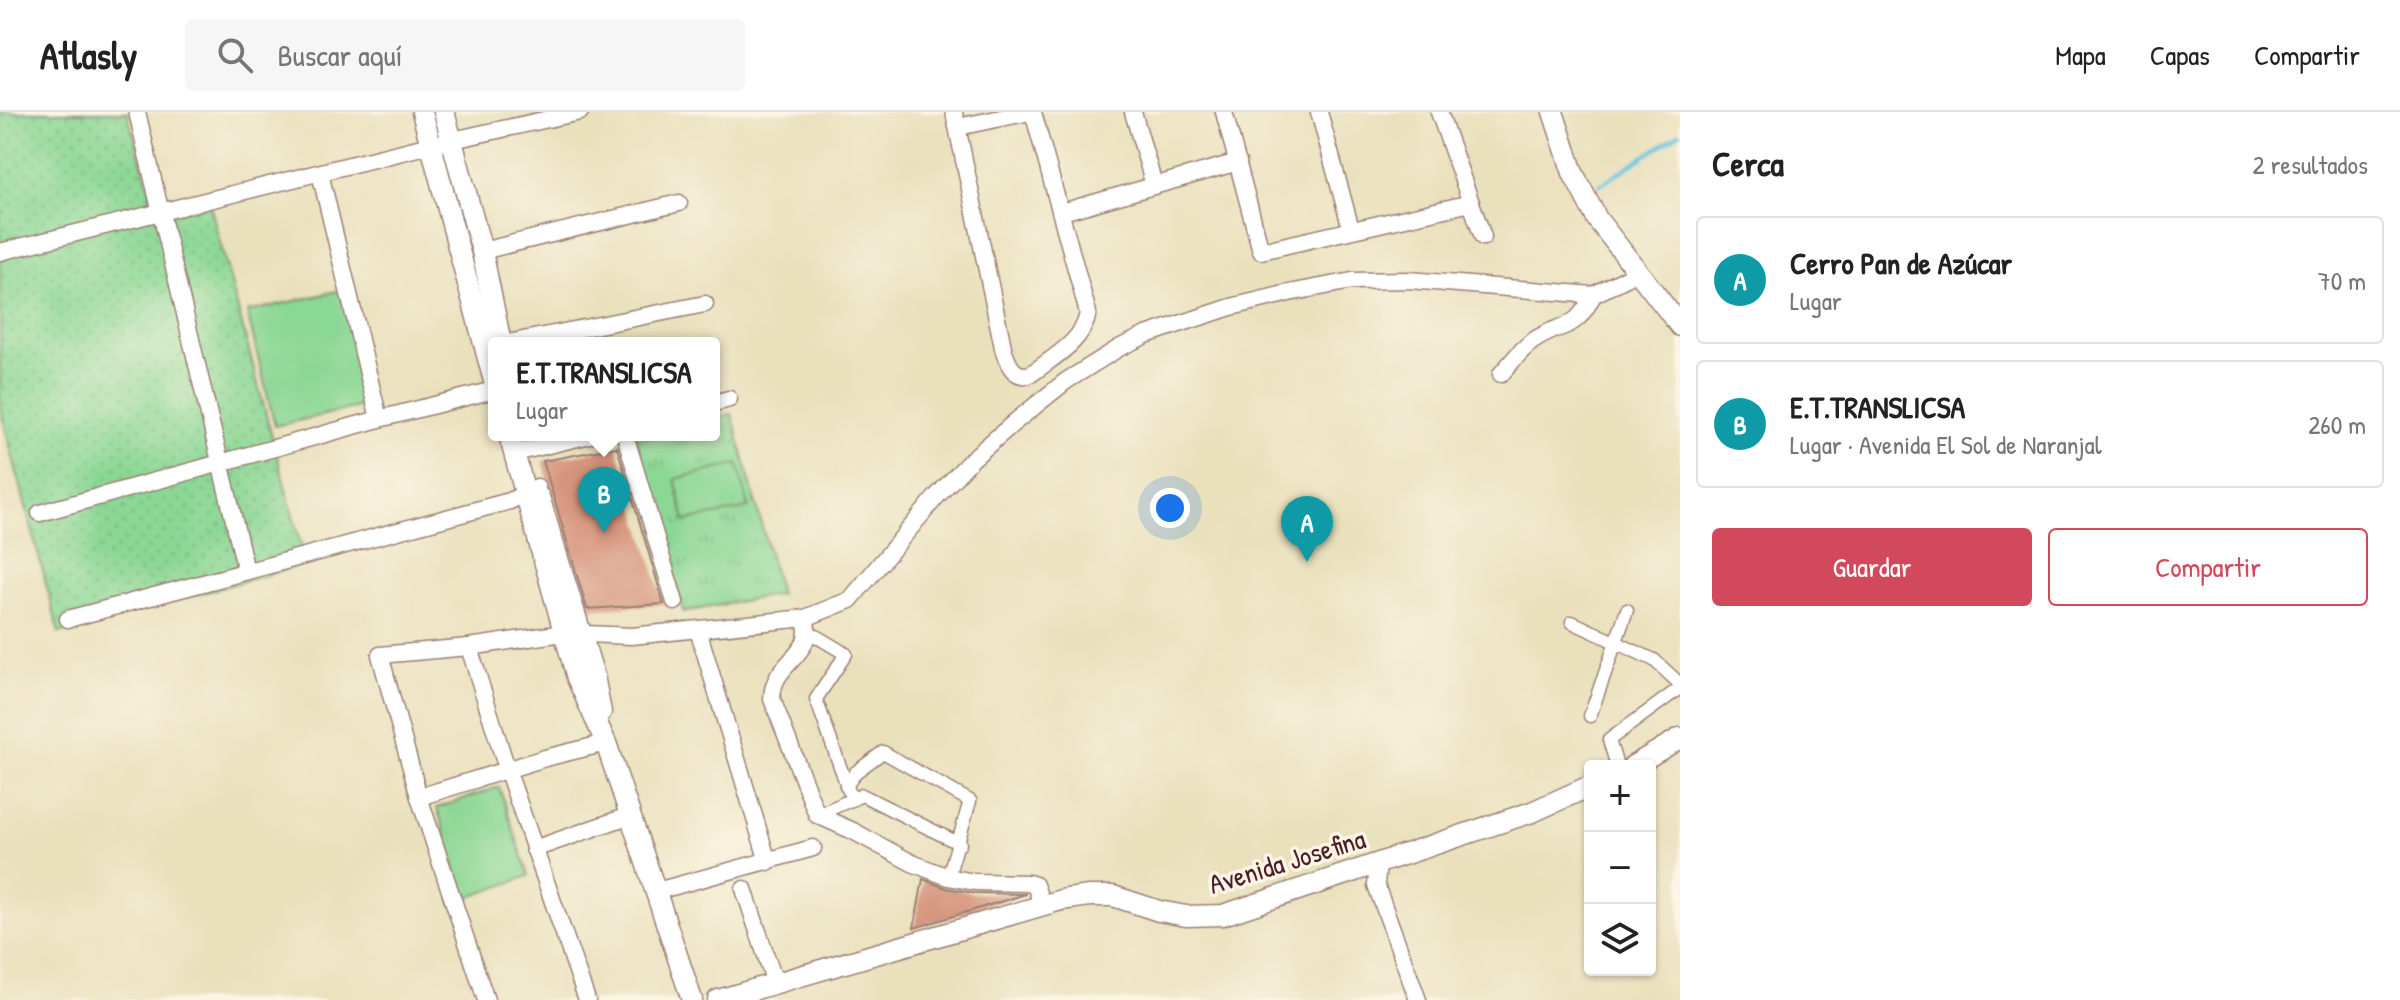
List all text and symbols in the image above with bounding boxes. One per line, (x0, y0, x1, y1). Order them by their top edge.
search box (185, 19, 745, 91)
text: Atlasly (40, 29, 137, 81)
icon: search (213, 33, 257, 77)
text: Buscar aquí (277, 35, 402, 75)
text: Mapa (2055, 36, 2106, 74)
text: Capas (2150, 36, 2210, 74)
text: Compartir (2254, 36, 2360, 74)
text: Cerca (1712, 141, 1784, 187)
text: 2 resultados (2252, 147, 2368, 182)
text: Cerro Pan de Azúcar (1790, 243, 2012, 283)
text: A (1734, 263, 1746, 298)
text: 70 m (2318, 263, 2366, 298)
text: Lugar (1790, 283, 1842, 318)
popup (488, 337, 720, 441)
text: E.T.TRANSLICSA (516, 352, 692, 392)
text: E.T.TRANSLICSA (1790, 387, 1965, 427)
text: Lugar (516, 392, 568, 427)
text: B (1733, 407, 1747, 442)
text: 260 m (2308, 407, 2366, 442)
text: Lugar · Avenida El Sol de Naranjal (1790, 427, 2102, 462)
pin: B (578, 467, 630, 533)
your location (1150, 488, 1190, 528)
pin: A (1281, 496, 1333, 562)
button: Guardar (1712, 528, 2032, 606)
button: Compartir (2048, 528, 2368, 606)
map controls (1584, 760, 1656, 976)
button: + (1584, 760, 1656, 832)
street label: Avenida Josefina (1204, 819, 1370, 903)
button: − (1584, 832, 1656, 904)
button: layers (1584, 904, 1656, 976)

